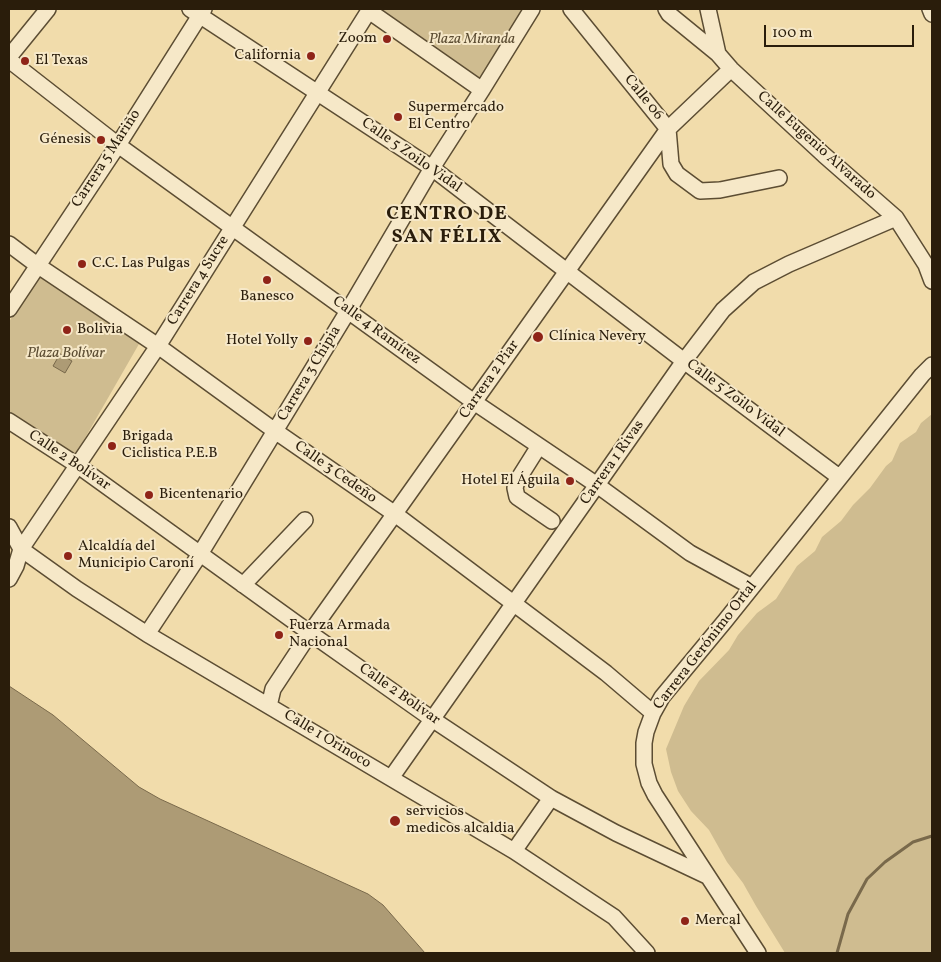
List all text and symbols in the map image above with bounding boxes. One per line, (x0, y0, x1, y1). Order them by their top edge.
scale bar (766, 15, 916, 47)
text: 100 m (772, 23, 812, 44)
place label: Zoom (338, 30, 377, 48)
park label: Plaza Miranda (429, 31, 515, 49)
marker: Zoom (381, 33, 393, 45)
place label: California (234, 47, 301, 65)
marker: California (305, 50, 317, 62)
place label: El Texas (35, 52, 88, 70)
marker: El Texas (19, 55, 31, 67)
street label: Calle 06 (619, 72, 667, 124)
street label: Calle Eugenio Alvarado (753, 88, 879, 204)
place label: Supermercado El Centro (408, 99, 504, 134)
street label: Carrera 5 Mariño (69, 107, 145, 211)
marker: Supermercado El Centro (392, 111, 404, 123)
street label: Calle 5 Zoilo Vidal (357, 115, 465, 197)
place label: Génesis (40, 131, 91, 149)
marker: Génesis (95, 134, 107, 146)
district label: CENTRO DE SAN FÉLIX (385, 203, 509, 250)
street label: Carrera 4 Sucre (164, 233, 234, 329)
place label: C.C. Las Pulgas (92, 255, 190, 273)
marker: C.C. Las Pulgas (76, 258, 88, 270)
marker: Banesco (261, 274, 273, 286)
place label: Banesco (240, 288, 294, 306)
street label: Calle 4 Ramírez (328, 293, 424, 369)
place label: Bolivia (77, 321, 123, 339)
street label: Carrera 3 Chipia (274, 323, 346, 425)
marker: Bolivia (61, 324, 73, 336)
place label: Clínica Nevery (549, 328, 646, 346)
marker: Clínica Nevery (531, 330, 545, 344)
place label: Hotel Yolly (226, 332, 298, 350)
marker: Hotel Yolly (302, 335, 314, 347)
street label: Carrera 2 Piar (456, 337, 524, 423)
park label: Plaza Bolívar (27, 345, 105, 363)
street label: Calle 5 Zoilo Vidal (682, 356, 788, 442)
street label: Carrera 1 Rivas (577, 417, 649, 509)
street label: Calle 2 Bolívar (24, 427, 114, 495)
place label: Brigada Ciclistica P.E.B (122, 428, 218, 463)
street label: Calle 3 Cedeño (290, 438, 380, 508)
marker: Brigada Ciclistica P.E.B (106, 440, 118, 452)
place label: Hotel El Águila (461, 472, 560, 490)
marker: Hotel El Águila (564, 475, 576, 487)
place label: Bicentenario (159, 486, 243, 504)
marker: Bicentenario (143, 489, 155, 501)
place label: Alcaldía del Municipio Caroní (78, 538, 194, 573)
marker: Alcaldía del Municipio Caroní (62, 550, 74, 562)
street label: Carrera Gerónimo Ortal (650, 578, 762, 714)
place label: Fuerza Armada Nacional (289, 617, 390, 652)
marker: Fuerza Armada Nacional (273, 629, 285, 641)
street label: Calle 2 Bolívar (355, 660, 443, 730)
street label: Calle 1 Orinoco (280, 707, 374, 773)
place label: servicios medicos alcaldia (406, 803, 515, 838)
marker: servicios medicos alcaldia (388, 814, 402, 828)
place label: Mercal (695, 912, 741, 930)
marker: Mercal (679, 915, 691, 927)

